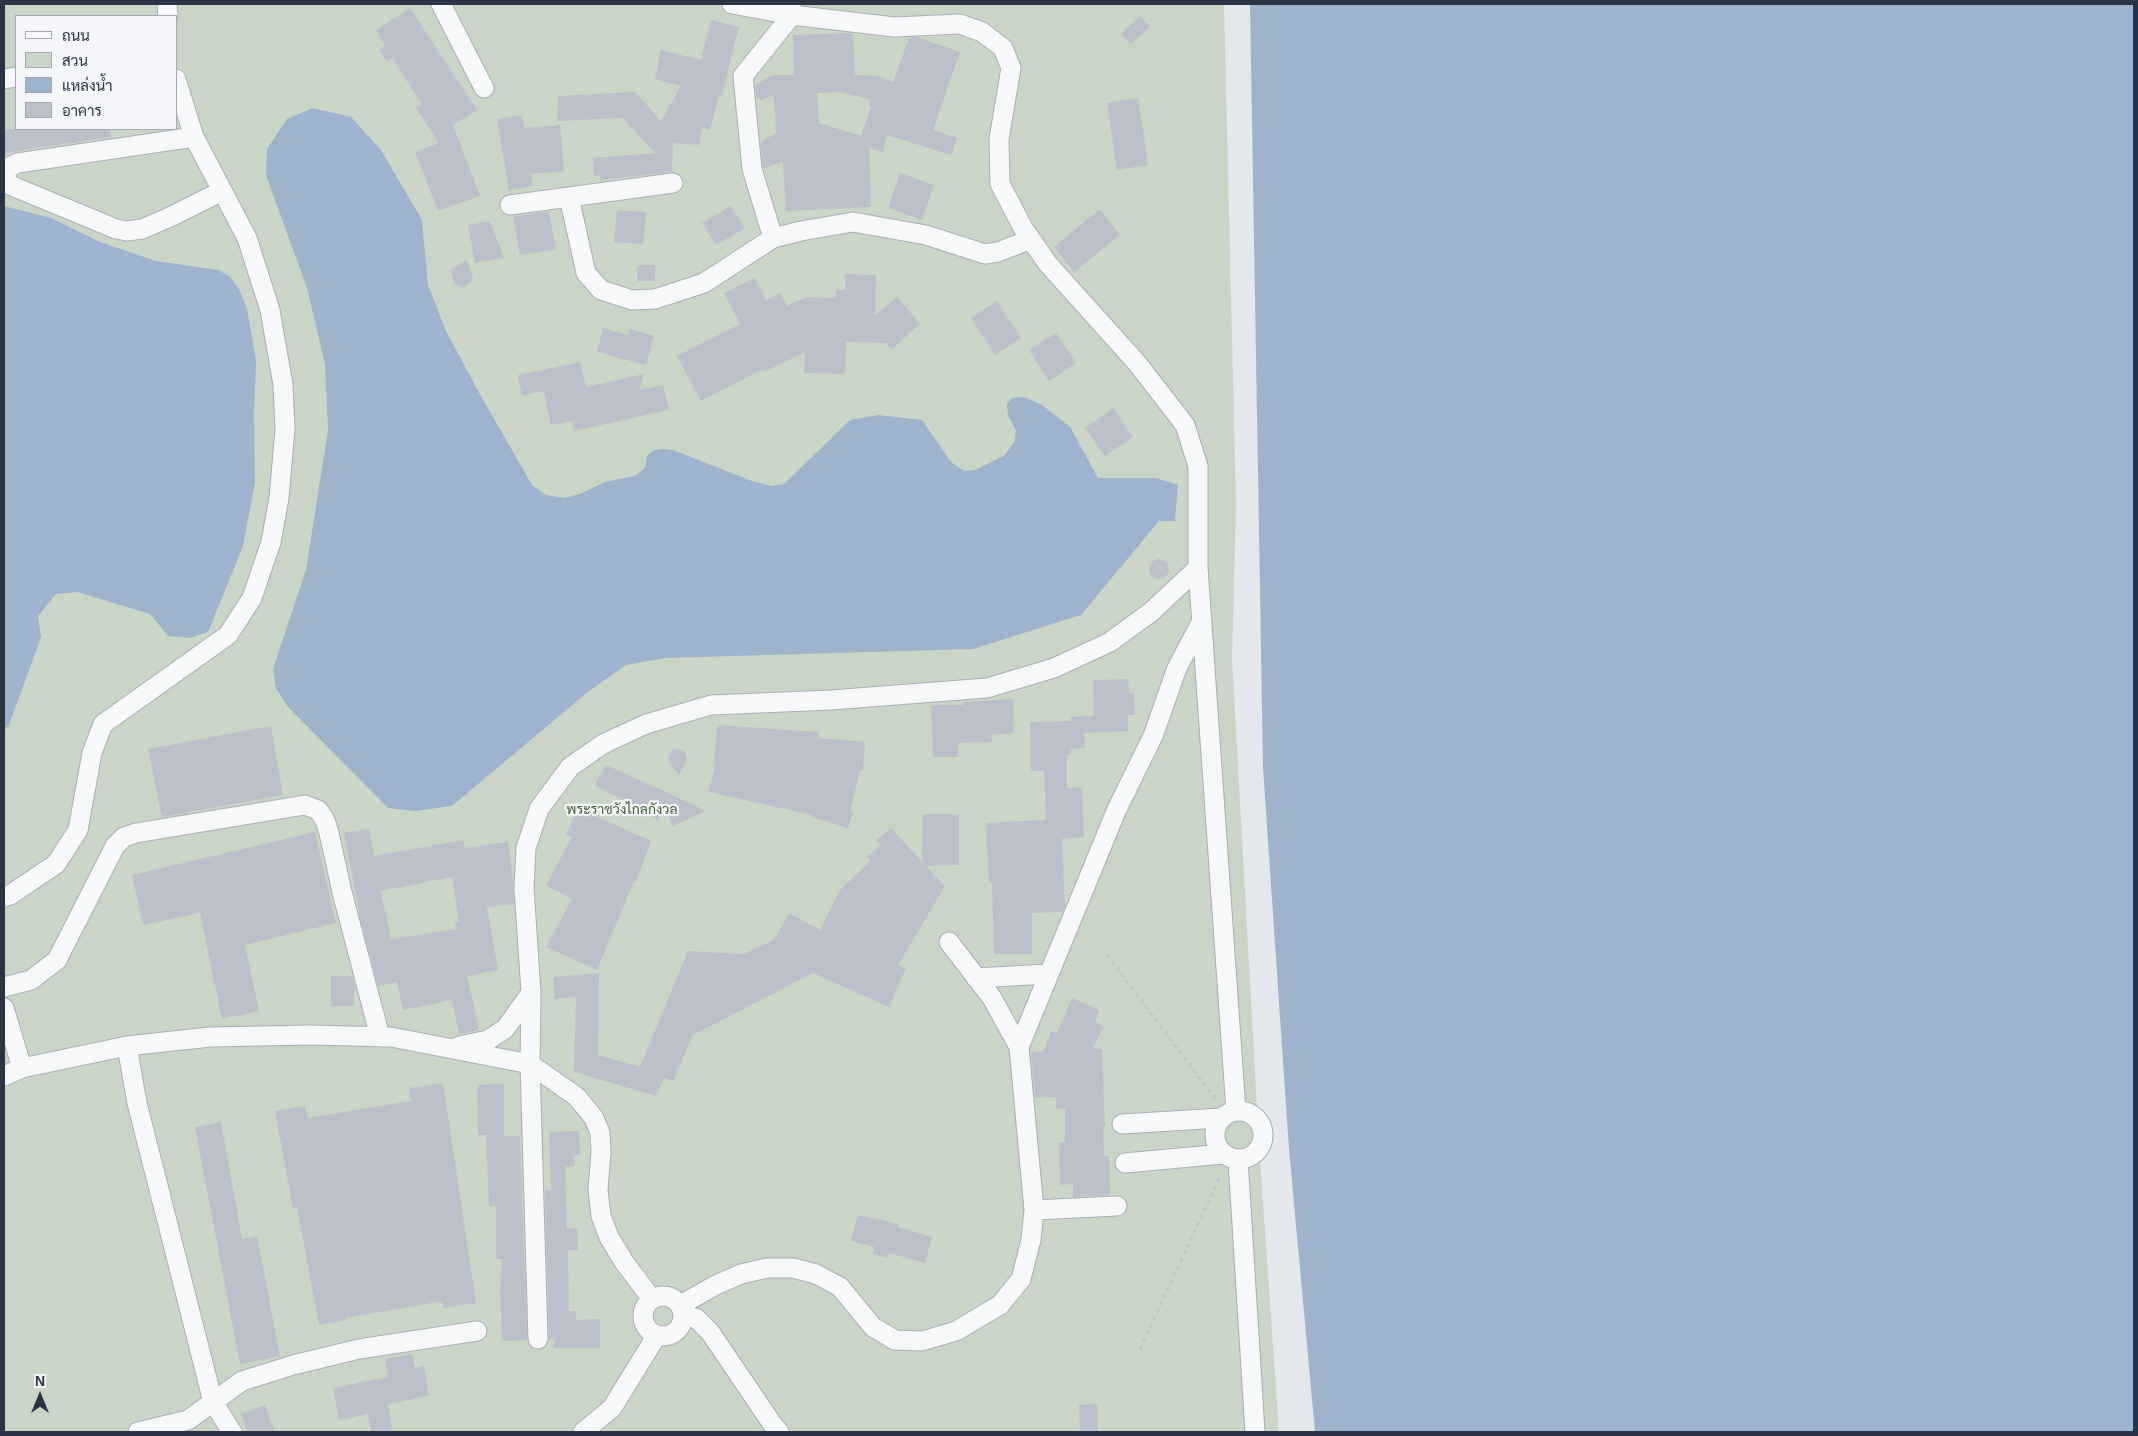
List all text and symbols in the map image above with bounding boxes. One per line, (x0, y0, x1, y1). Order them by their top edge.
legend (15, 15, 178, 130)
text: ถนน (62, 27, 90, 44)
text: สวน (62, 52, 88, 69)
text: แหล่งน้ำ (62, 77, 113, 94)
text: อาคาร (62, 102, 102, 119)
park label: พระราชวังไกลกังวล (566, 802, 678, 818)
north arrow (15, 1371, 65, 1421)
text: N (35, 1373, 45, 1389)

